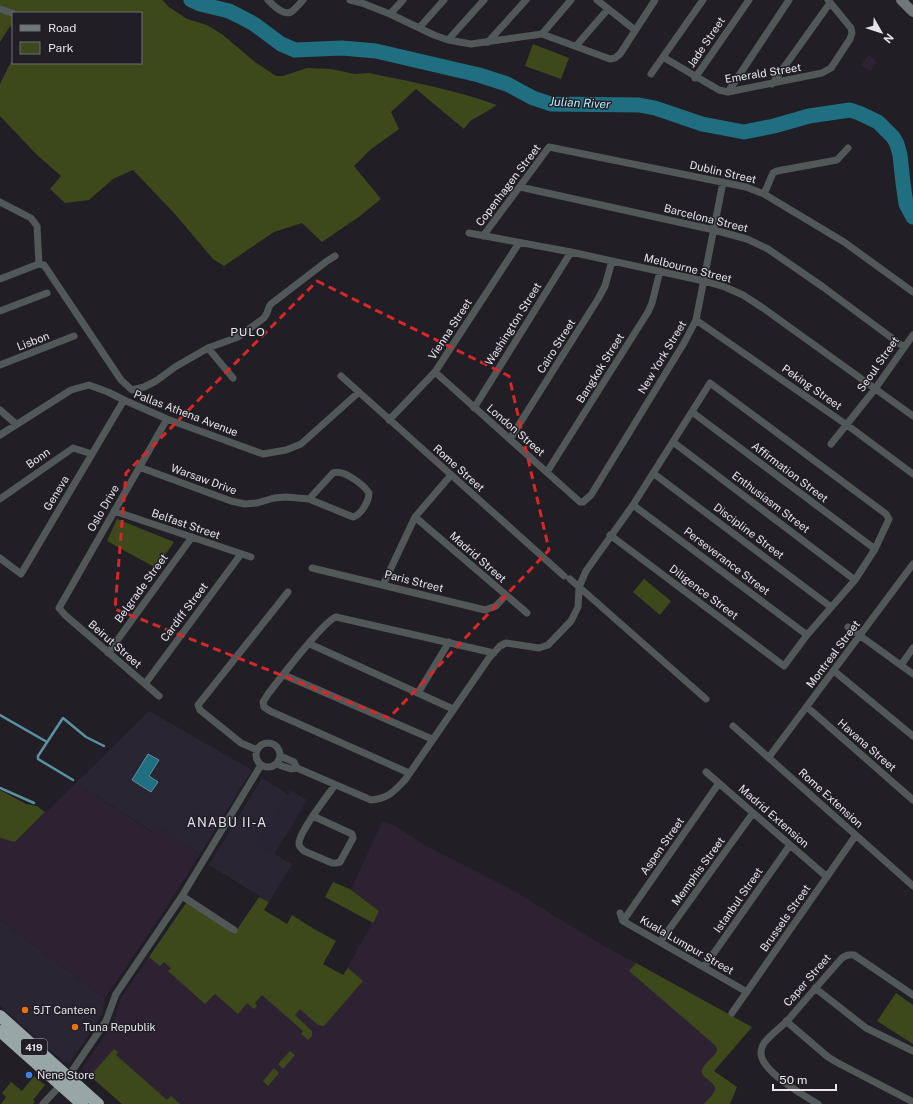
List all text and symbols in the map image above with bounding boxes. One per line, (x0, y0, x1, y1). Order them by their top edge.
legend (12, 12, 142, 64)
north arrow (861, 12, 901, 52)
street label: Jade Street (685, 15, 727, 69)
text: Road (48, 21, 76, 35)
text: N (881, 31, 896, 45)
text: Park (48, 41, 74, 55)
street label: Emerald Street (724, 61, 802, 85)
water label: Julian River (549, 94, 611, 112)
street label: Copenhagen Street (473, 142, 543, 228)
street label: Dublin Street (689, 159, 757, 185)
street label: Barcelona Street (663, 202, 749, 234)
street label: Melbourne Street (643, 251, 733, 285)
street label: Washington Street (483, 280, 543, 368)
street label: Vienna Street (426, 296, 474, 362)
street label: Cairo Street (535, 317, 577, 375)
street label: New York Street (635, 318, 689, 396)
district label: PULO (230, 325, 266, 339)
street label: Lisbon (15, 329, 51, 353)
street label: Bangkok Street (574, 331, 626, 405)
street label: Seoul Street (855, 334, 901, 394)
street label: Peking Street (780, 362, 844, 412)
street label: Pallas Athena Avenue (132, 388, 240, 438)
street label: London Street (485, 402, 547, 458)
street label: Affirmation Street (749, 439, 831, 505)
street label: Rome Street (431, 442, 487, 494)
street label: Bonn (24, 446, 52, 470)
street label: Warsaw Drive (169, 461, 239, 497)
street label: Enthusiasm Street (730, 469, 812, 535)
street label: Geneva (41, 474, 71, 512)
street label: Oslo Drive (85, 483, 121, 533)
street label: Discipline Street (712, 501, 786, 561)
street label: Belfast Street (150, 507, 222, 541)
street label: Perseverance Street (682, 525, 772, 597)
street label: Madrid Street (447, 529, 509, 585)
street label: Belgrade Street (112, 551, 170, 625)
street label: Diligence Street (667, 562, 741, 622)
street label: Paris Street (383, 568, 445, 594)
street label: Cardiff Street (158, 580, 210, 644)
street label: Beirut Street (86, 618, 144, 670)
street label: Montreal Street (804, 618, 862, 690)
street label: Havana Street (836, 717, 898, 773)
street label: Rome Extension (797, 766, 865, 830)
street label: Madrid Extension (737, 782, 811, 850)
district label: ANABU II-A (187, 815, 267, 830)
street label: Aspen Street (638, 815, 686, 877)
street label: Memphis Street (669, 835, 727, 907)
street label: Istanbul Street (711, 865, 765, 935)
street label: Brussels Street (757, 882, 813, 954)
street label: Kuala Lumpur Street (638, 913, 736, 977)
street label: Caper Street (781, 951, 833, 1009)
place label: 5JT Canteen (33, 1004, 96, 1016)
marker: 5JT Canteen (20, 1005, 30, 1015)
place label: Tuna Republik (83, 1021, 156, 1033)
marker: Tuna Republik (70, 1022, 80, 1032)
road number: 419 (21, 1039, 47, 1055)
scale bar (773, 1066, 836, 1092)
place label: Nene Store (37, 1069, 95, 1081)
marker: Nene Store (24, 1070, 34, 1080)
text: 50 m (779, 1073, 807, 1087)

